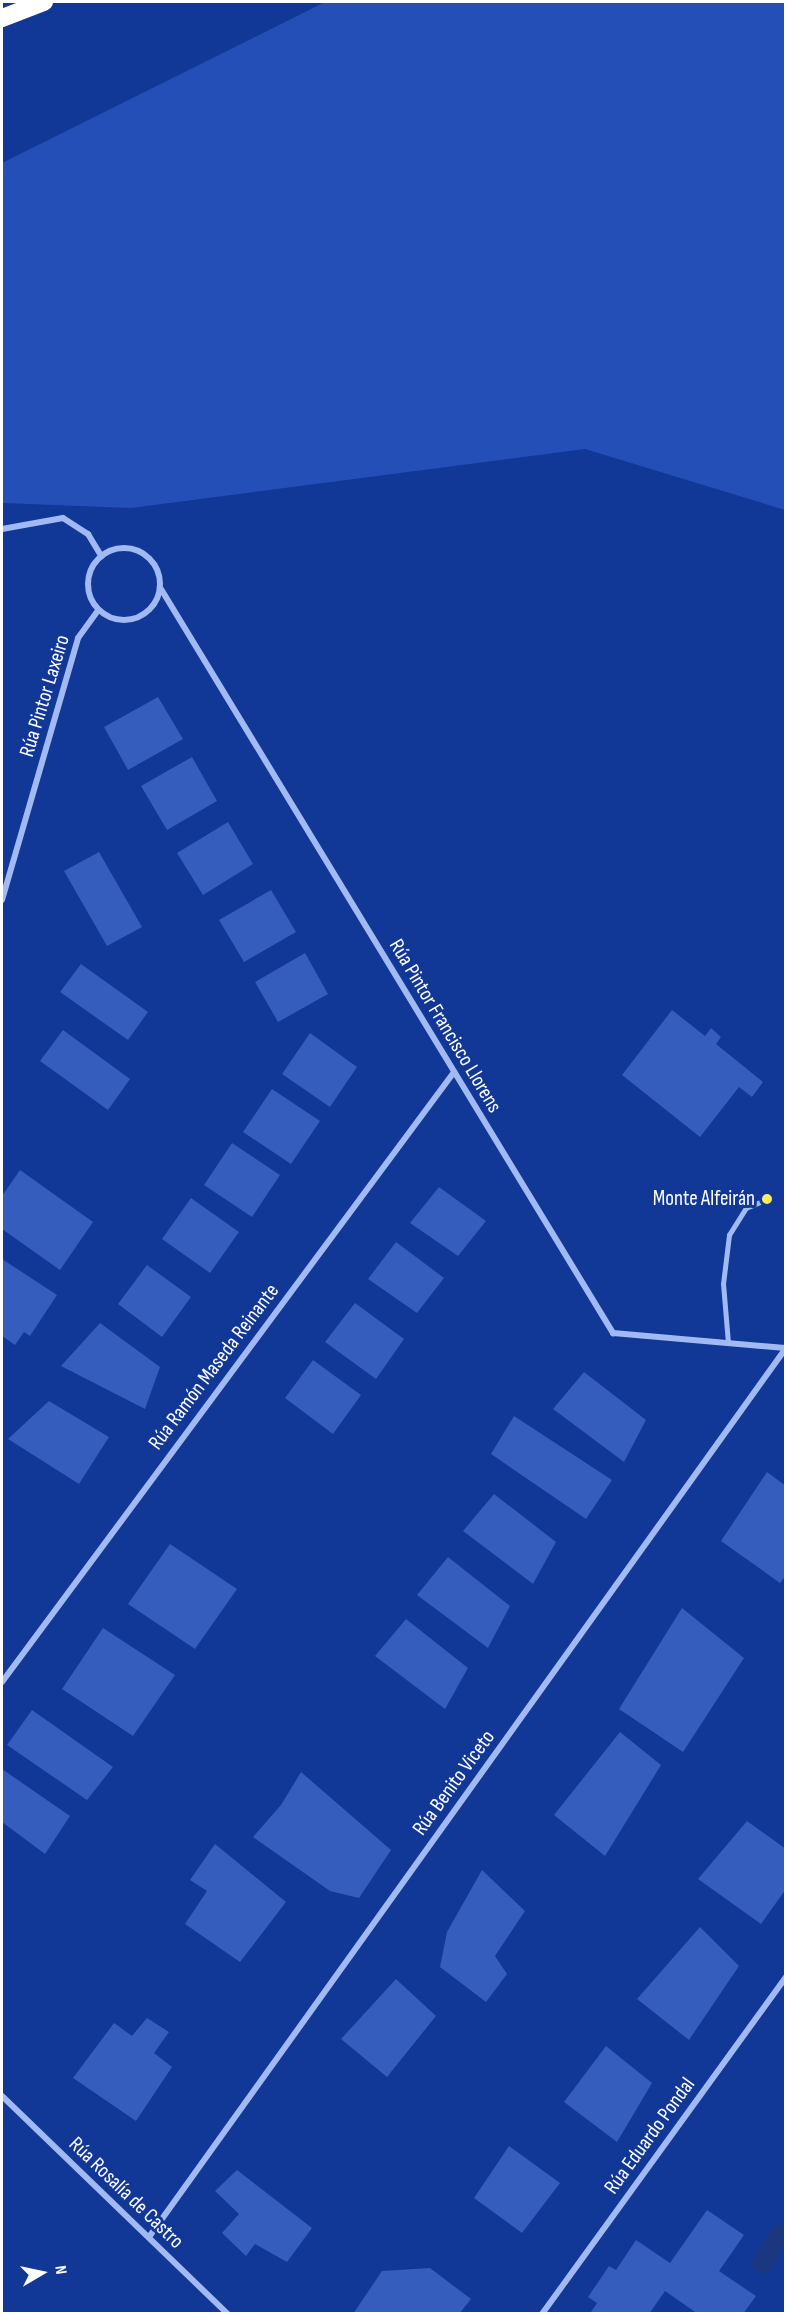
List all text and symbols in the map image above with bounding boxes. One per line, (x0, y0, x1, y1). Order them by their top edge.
street label: Rúa Pintor Laxeiro (14, 632, 76, 760)
street label: Rúa Pintor Francisco Llorens (383, 935, 507, 1117)
place label: Monte Alfeirán (653, 1186, 755, 1212)
marker: Monte Alfeirán (760, 1192, 774, 1206)
street label: Rúa Ramón Maseda Reinante (143, 1279, 285, 1455)
street label: Rúa Benito Viceto (407, 1725, 501, 1841)
street label: Rúa Eduardo Pondal (599, 2073, 701, 2199)
street label: Rúa Rosalía de Castro (63, 2132, 189, 2254)
north arrow (12, 2243, 72, 2303)
text: N (50, 2264, 70, 2276)

